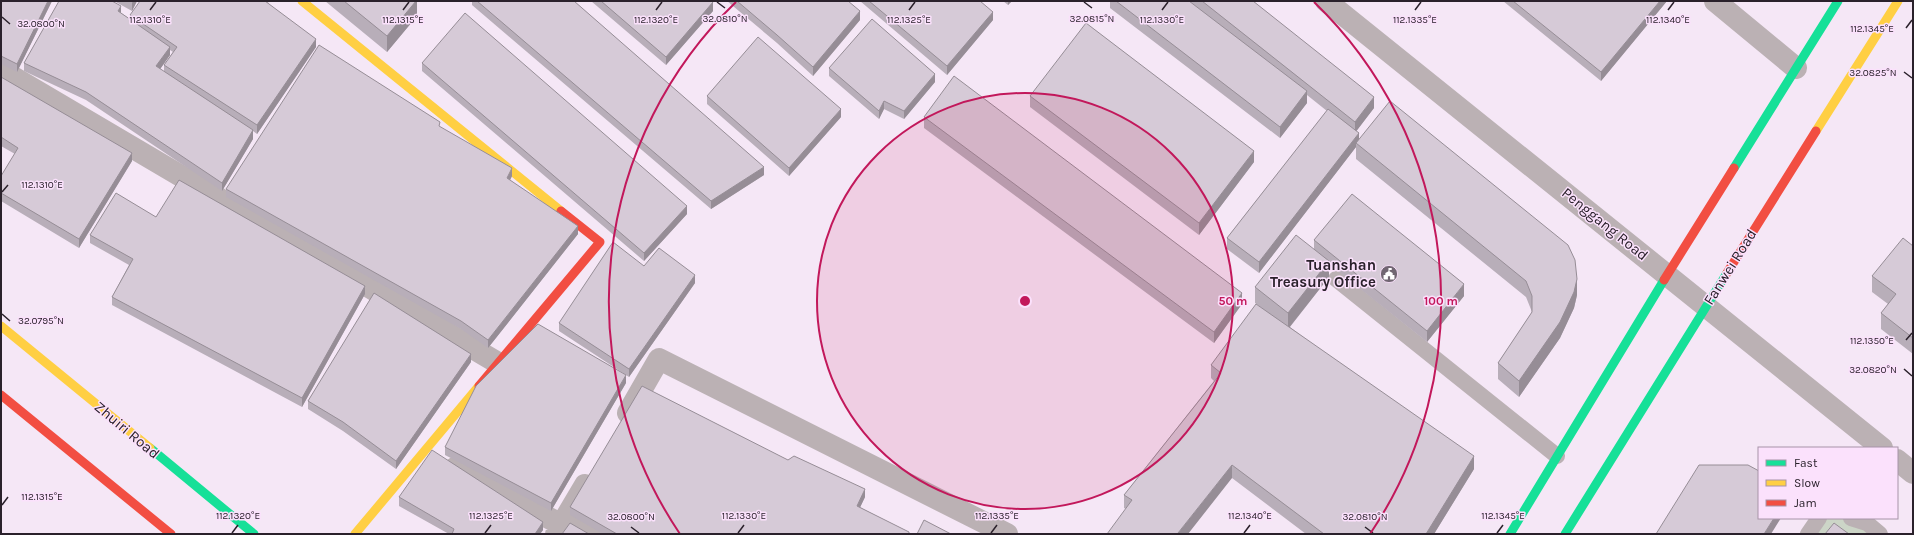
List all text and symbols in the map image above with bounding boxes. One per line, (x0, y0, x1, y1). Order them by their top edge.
text: 32.0810°N (702, 13, 748, 25)
text: 32.0815°N (1070, 13, 1114, 25)
text: 112.1310°E (129, 14, 171, 26)
text: 112.1315°E (382, 14, 424, 26)
text: 112.1320°E (634, 14, 678, 26)
text: 112.1325°E (887, 14, 931, 26)
text: 112.1330°E (1140, 14, 1184, 26)
text: 112.1335°E (1393, 14, 1437, 26)
text: 112.1340°E (1646, 14, 1690, 26)
text: 32.0800°N (17, 18, 65, 30)
text: 112.1345°E (1850, 23, 1894, 35)
text: 32.0825°N (1849, 67, 1897, 79)
text: 112.1310°E (21, 179, 63, 191)
street label: Penggang Road (1558, 184, 1652, 264)
street label: Fanwei Road (1700, 226, 1760, 308)
place label: Tuanshan Treasury Office (1270, 256, 1376, 291)
public building icon: Tuanshan Treasury Office (1379, 264, 1399, 284)
centre of rings (1018, 294, 1032, 308)
text: 50 m (1219, 294, 1248, 308)
text: 100 m (1424, 294, 1458, 308)
text: 32.0795°N (18, 315, 64, 327)
text: 112.1350°E (1850, 335, 1894, 347)
text: 32.0820°N (1849, 364, 1897, 376)
street label: Zhuiri Road (91, 398, 163, 462)
legend (1758, 447, 1898, 519)
text: Fast (1794, 456, 1818, 470)
text: Slow (1794, 476, 1820, 490)
text: 112.1315°E (21, 491, 63, 503)
text: Jam (1794, 496, 1817, 510)
text: 112.1320°E (216, 510, 260, 522)
text: 112.1325°E (469, 510, 513, 522)
text: 112.1330°E (722, 510, 766, 522)
text: 112.1335°E (975, 510, 1019, 522)
text: 112.1340°E (1228, 510, 1272, 522)
text: 112.1345°E (1481, 510, 1525, 522)
text: 32.0800°N (607, 511, 655, 523)
text: 32.0810°N (1342, 511, 1388, 523)

